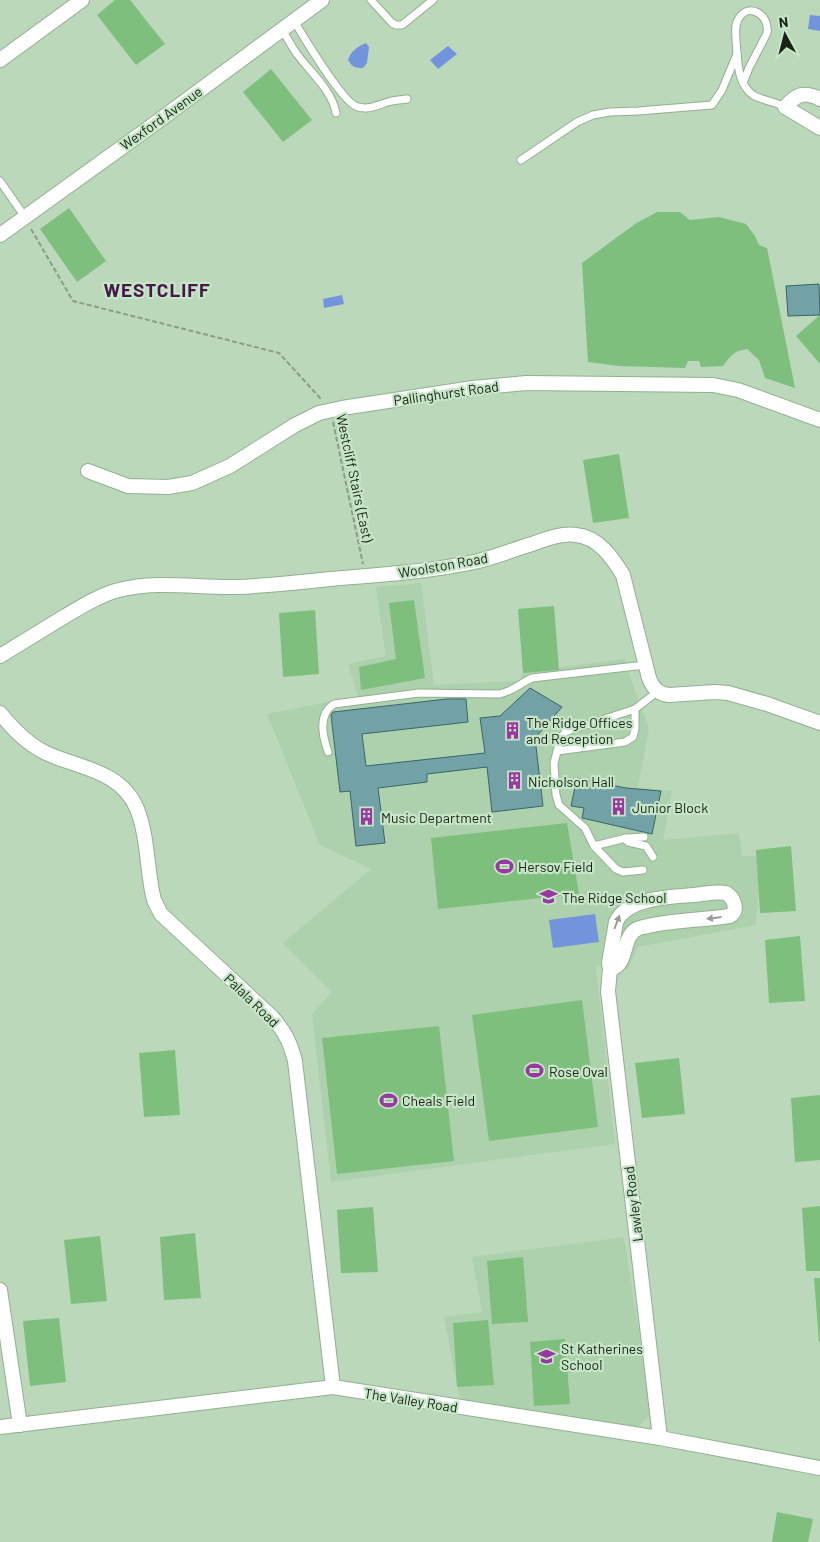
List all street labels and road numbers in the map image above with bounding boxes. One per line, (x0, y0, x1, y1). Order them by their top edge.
street label: Wexford Avenue (117, 82, 205, 154)
street label: Pallinghurst Road (392, 377, 500, 409)
street label: Westcliff Stairs (East) (333, 412, 377, 544)
street label: Woolston Road (397, 549, 489, 581)
street label: Palala Road (221, 970, 283, 1030)
street label: Lawley Road (620, 1165, 646, 1243)
street label: The Valley Road (363, 1384, 459, 1416)

